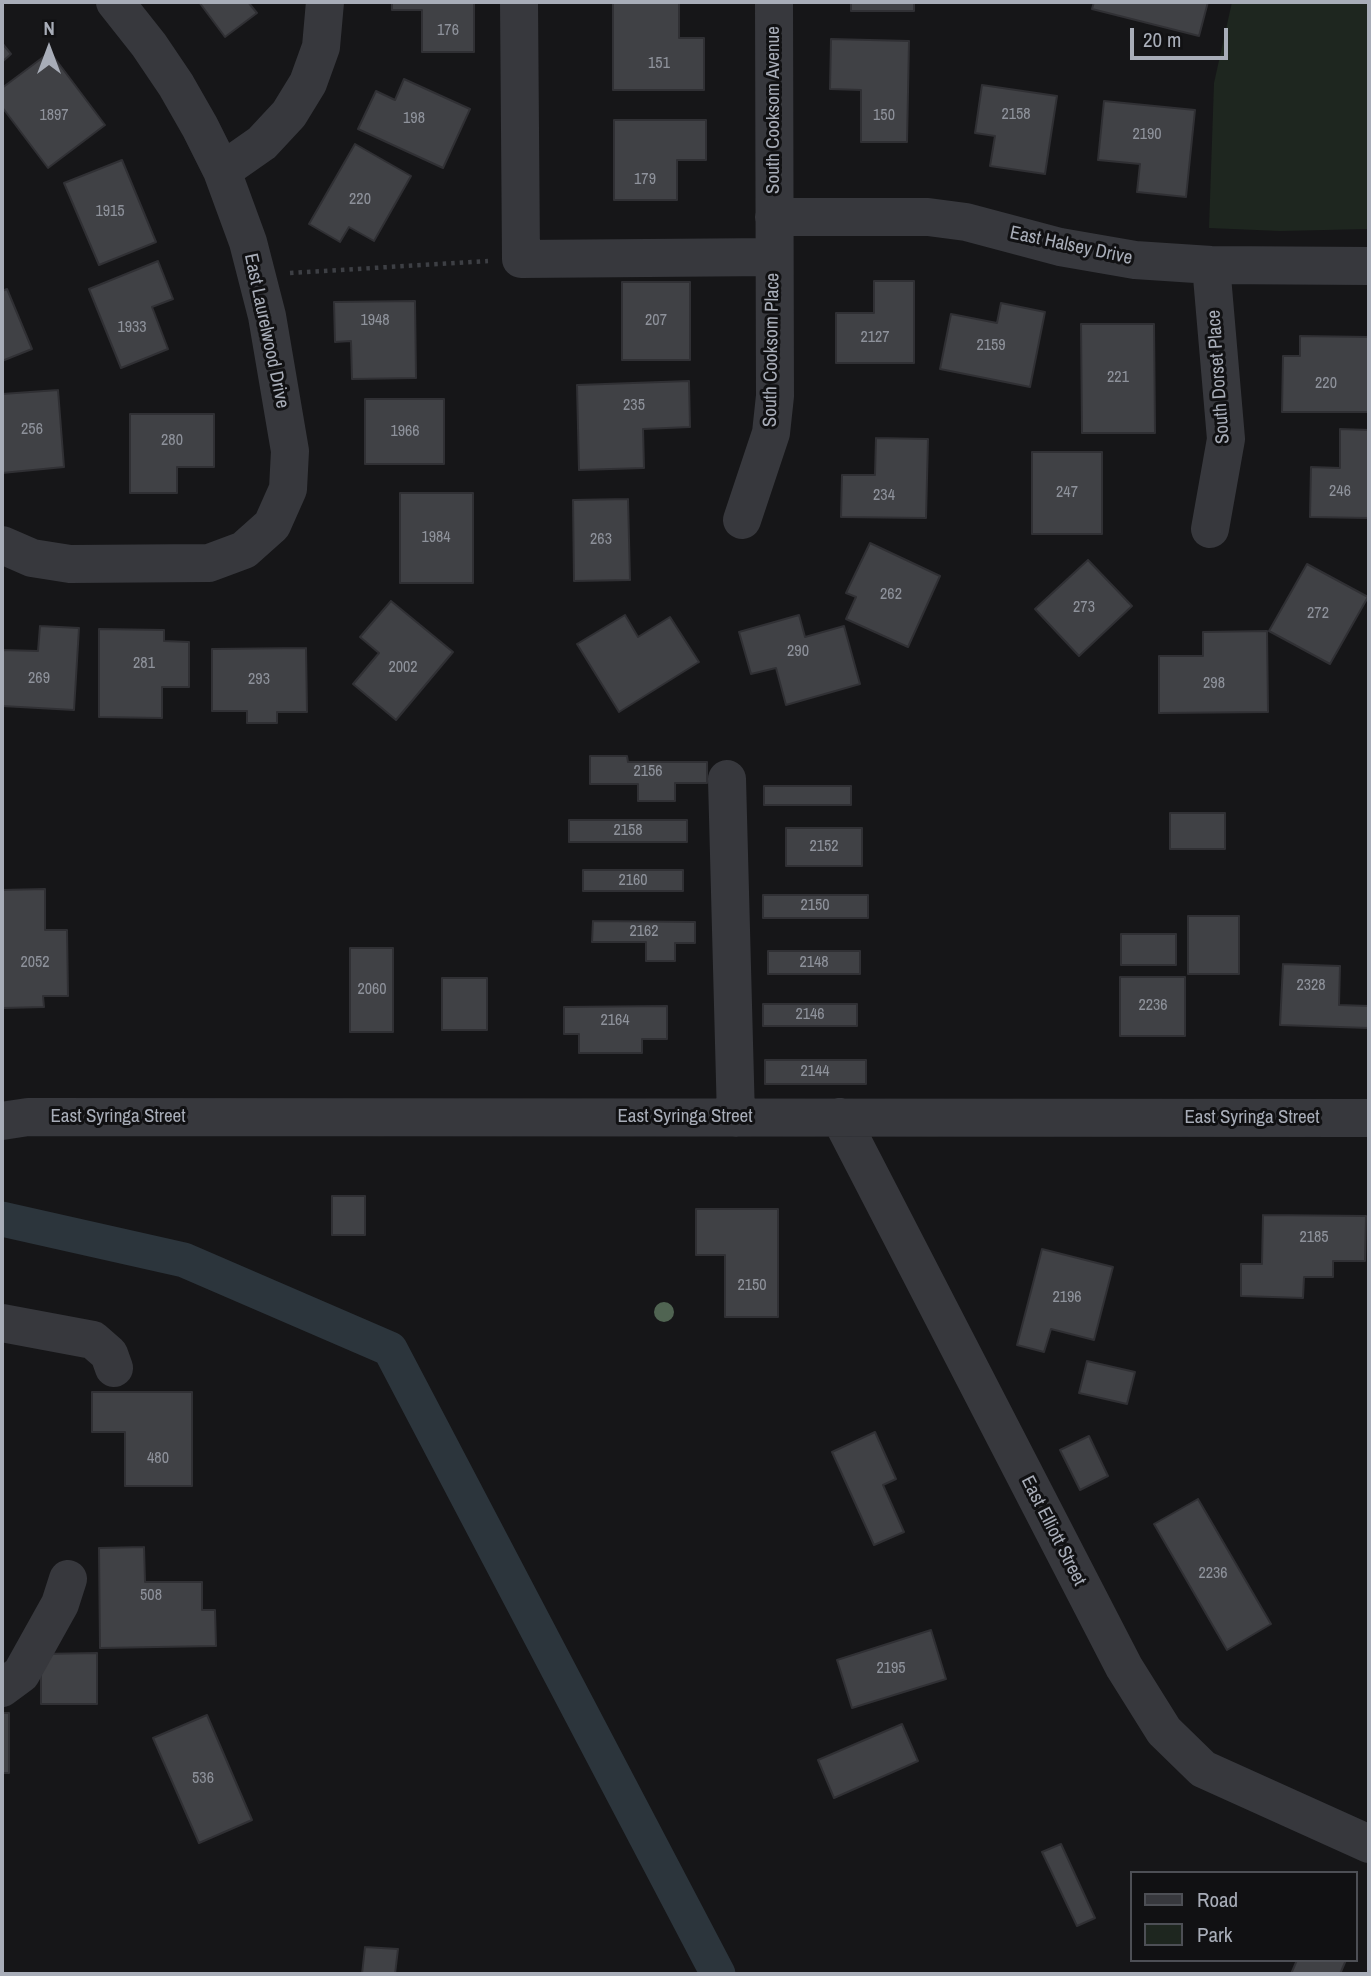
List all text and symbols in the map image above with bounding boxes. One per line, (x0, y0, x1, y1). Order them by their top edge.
north arrow (14, 14, 84, 84)
scale bar (1133, 14, 1231, 58)
text: N (43, 15, 55, 41)
house number: 176 (437, 21, 459, 41)
text: 20 m (1143, 25, 1181, 54)
street label: South Cooksom Avenue (763, 26, 785, 194)
house number: 151 (648, 54, 670, 74)
house number: 2158 (1001, 105, 1031, 125)
house number: 1897 (39, 106, 69, 126)
house number: 150 (873, 106, 895, 126)
house number: 198 (403, 109, 425, 129)
house number: 2190 (1132, 125, 1162, 145)
house number: 179 (634, 170, 656, 190)
house number: 220 (349, 190, 371, 210)
house number: 1915 (95, 202, 125, 222)
street label: East Halsey Drive (1008, 222, 1134, 270)
street label: East Laurelwood Drive (238, 252, 294, 410)
street label: South Cooksom Place (759, 273, 785, 427)
street label: South Dorset Place (1203, 309, 1235, 445)
house number: 1948 (360, 311, 390, 331)
house number: 207 (645, 311, 667, 331)
house number: 1933 (117, 318, 147, 338)
house number: 2127 (860, 328, 890, 348)
house number: 2159 (976, 336, 1006, 356)
house number: 221 (1107, 368, 1129, 388)
house number: 220 (1315, 374, 1337, 394)
house number: 235 (623, 396, 645, 416)
house number: 256 (21, 420, 43, 440)
house number: 1966 (390, 422, 420, 442)
house number: 280 (161, 431, 183, 451)
house number: 246 (1329, 482, 1351, 502)
house number: 247 (1056, 483, 1078, 503)
house number: 234 (873, 486, 895, 506)
house number: 1984 (421, 528, 451, 548)
house number: 263 (590, 530, 612, 550)
house number: 262 (880, 585, 902, 605)
house number: 273 (1073, 598, 1095, 618)
house number: 272 (1307, 604, 1329, 624)
house number: 290 (787, 642, 809, 662)
house number: 281 (133, 654, 155, 674)
house number: 2002 (388, 658, 418, 678)
house number: 269 (28, 669, 50, 689)
house number: 293 (248, 670, 270, 690)
house number: 298 (1203, 674, 1225, 694)
house number: 2156 (633, 762, 663, 782)
house number: 2158 (613, 821, 643, 841)
house number: 2152 (809, 837, 839, 857)
house number: 2160 (618, 871, 648, 891)
house number: 2150 (800, 896, 830, 916)
house number: 2162 (629, 922, 659, 942)
house number: 2052 (20, 953, 50, 973)
house number: 2148 (799, 953, 829, 973)
house number: 2328 (1296, 976, 1326, 996)
house number: 2060 (357, 980, 387, 1000)
house number: 2236 (1138, 996, 1168, 1016)
house number: 2146 (795, 1005, 825, 1025)
house number: 2164 (600, 1011, 630, 1031)
house number: 2144 (800, 1062, 830, 1082)
street label: East Syringa Street (50, 1106, 186, 1128)
street label: East Syringa Street (617, 1106, 753, 1128)
street label: East Syringa Street (1184, 1107, 1320, 1129)
house number: 2185 (1299, 1228, 1329, 1248)
house number: 2150 (737, 1276, 767, 1296)
house number: 2196 (1052, 1288, 1082, 1308)
house number: 480 (147, 1449, 169, 1469)
street label: East Elliott Street (1016, 1472, 1090, 1590)
house number: 2236 (1198, 1564, 1228, 1584)
house number: 508 (140, 1586, 162, 1606)
house number: 2195 (876, 1659, 906, 1679)
house number: 536 (192, 1769, 214, 1789)
legend (1130, 1871, 1357, 1962)
text: Road (1197, 1885, 1238, 1914)
text: Park (1197, 1920, 1232, 1949)

